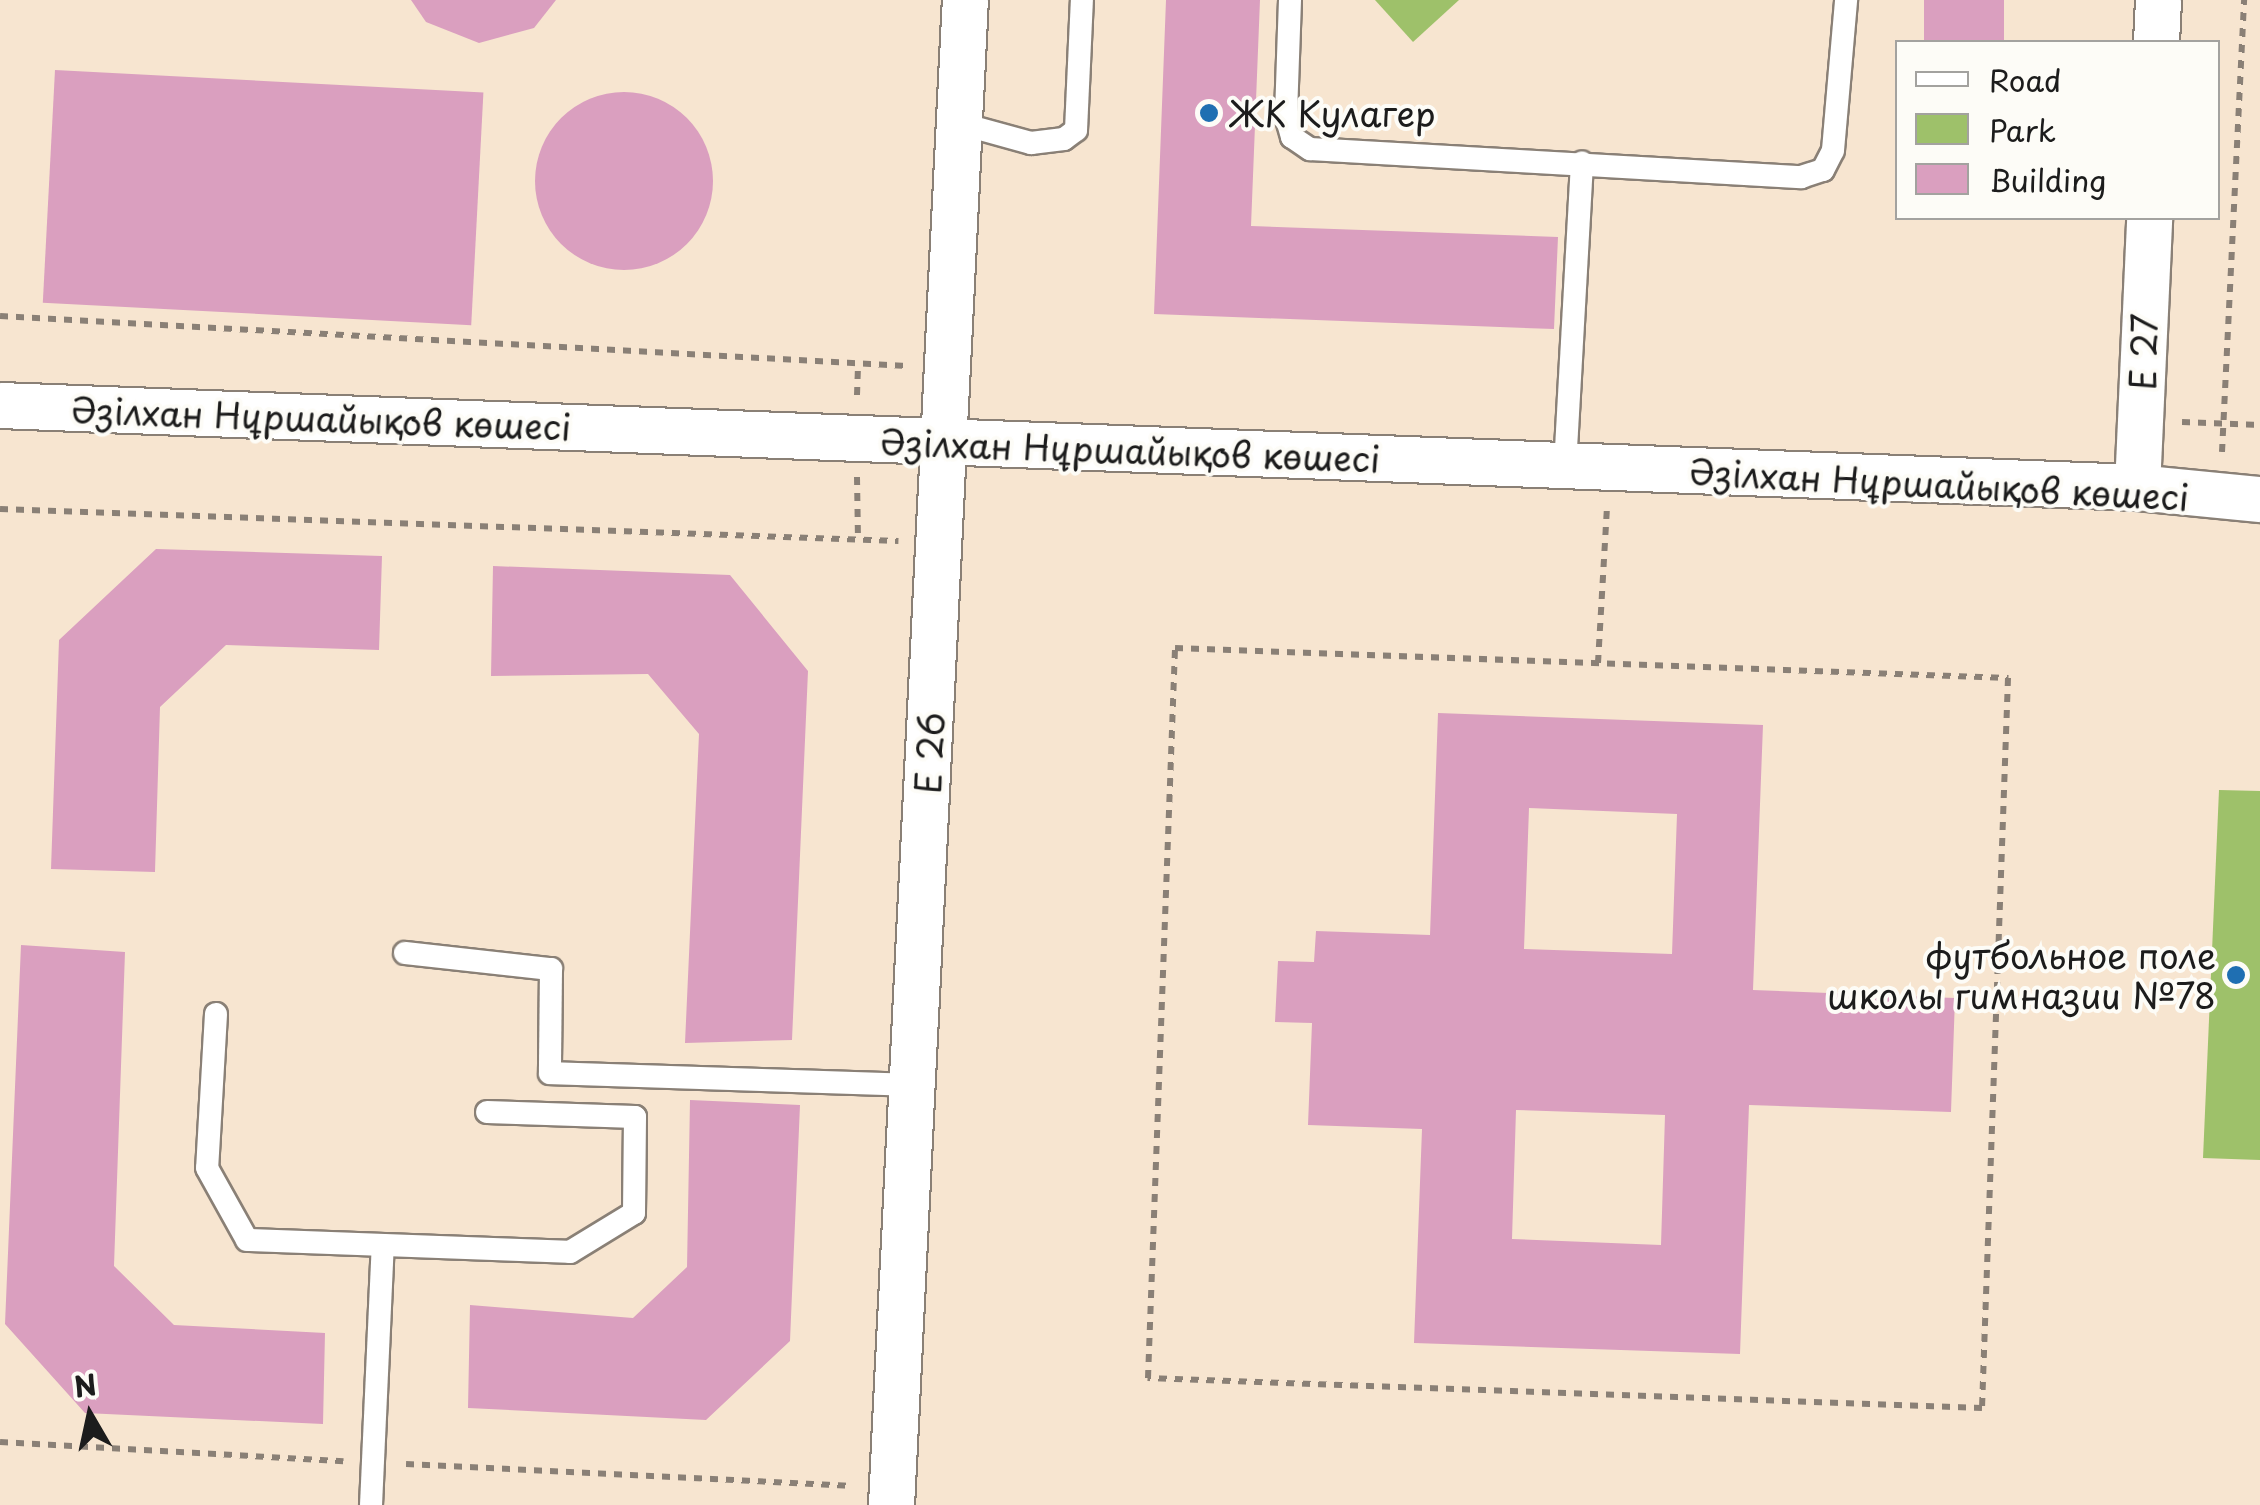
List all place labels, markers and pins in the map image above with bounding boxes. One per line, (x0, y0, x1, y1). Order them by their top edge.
place label: ЖК Кулагер (1229, 92, 1438, 134)
marker: ЖК Кулагер (1198, 102, 1220, 124)
place label: футбольное поле школы гимназии №78 (1828, 934, 2216, 1016)
marker: футбольное поле школы гимназии №78 (2225, 964, 2247, 986)

